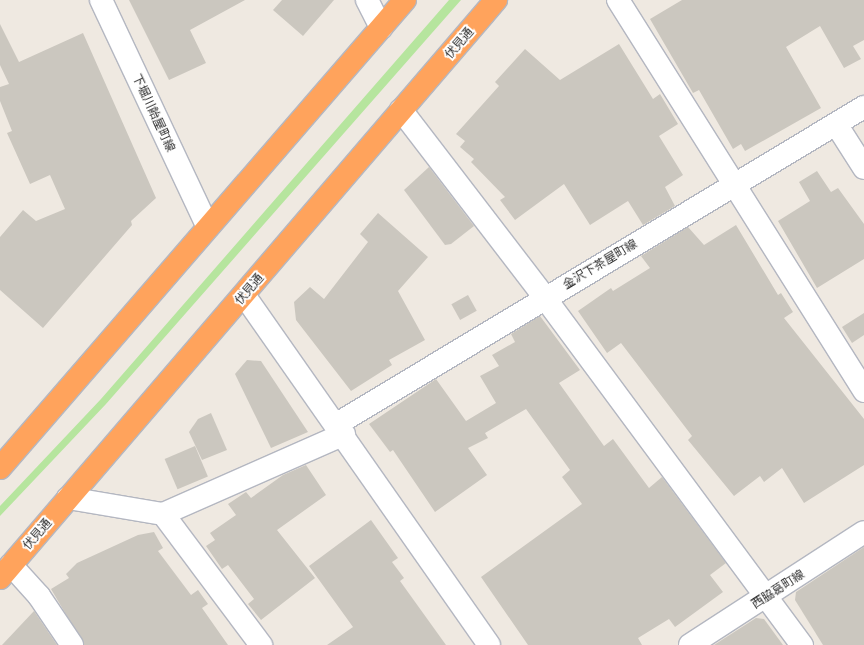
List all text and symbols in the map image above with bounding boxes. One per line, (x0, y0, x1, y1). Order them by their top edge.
street label: 伏見通 (442, 25, 476, 61)
street label: 下堀川飴屋町線 (130, 72, 178, 154)
street label: 金沢下茶屋町線 (560, 236, 640, 292)
street label: 伏見通 (232, 271, 266, 307)
street label: 伏見通 (20, 516, 54, 552)
street label: 西脇葛町線 (749, 567, 807, 611)

